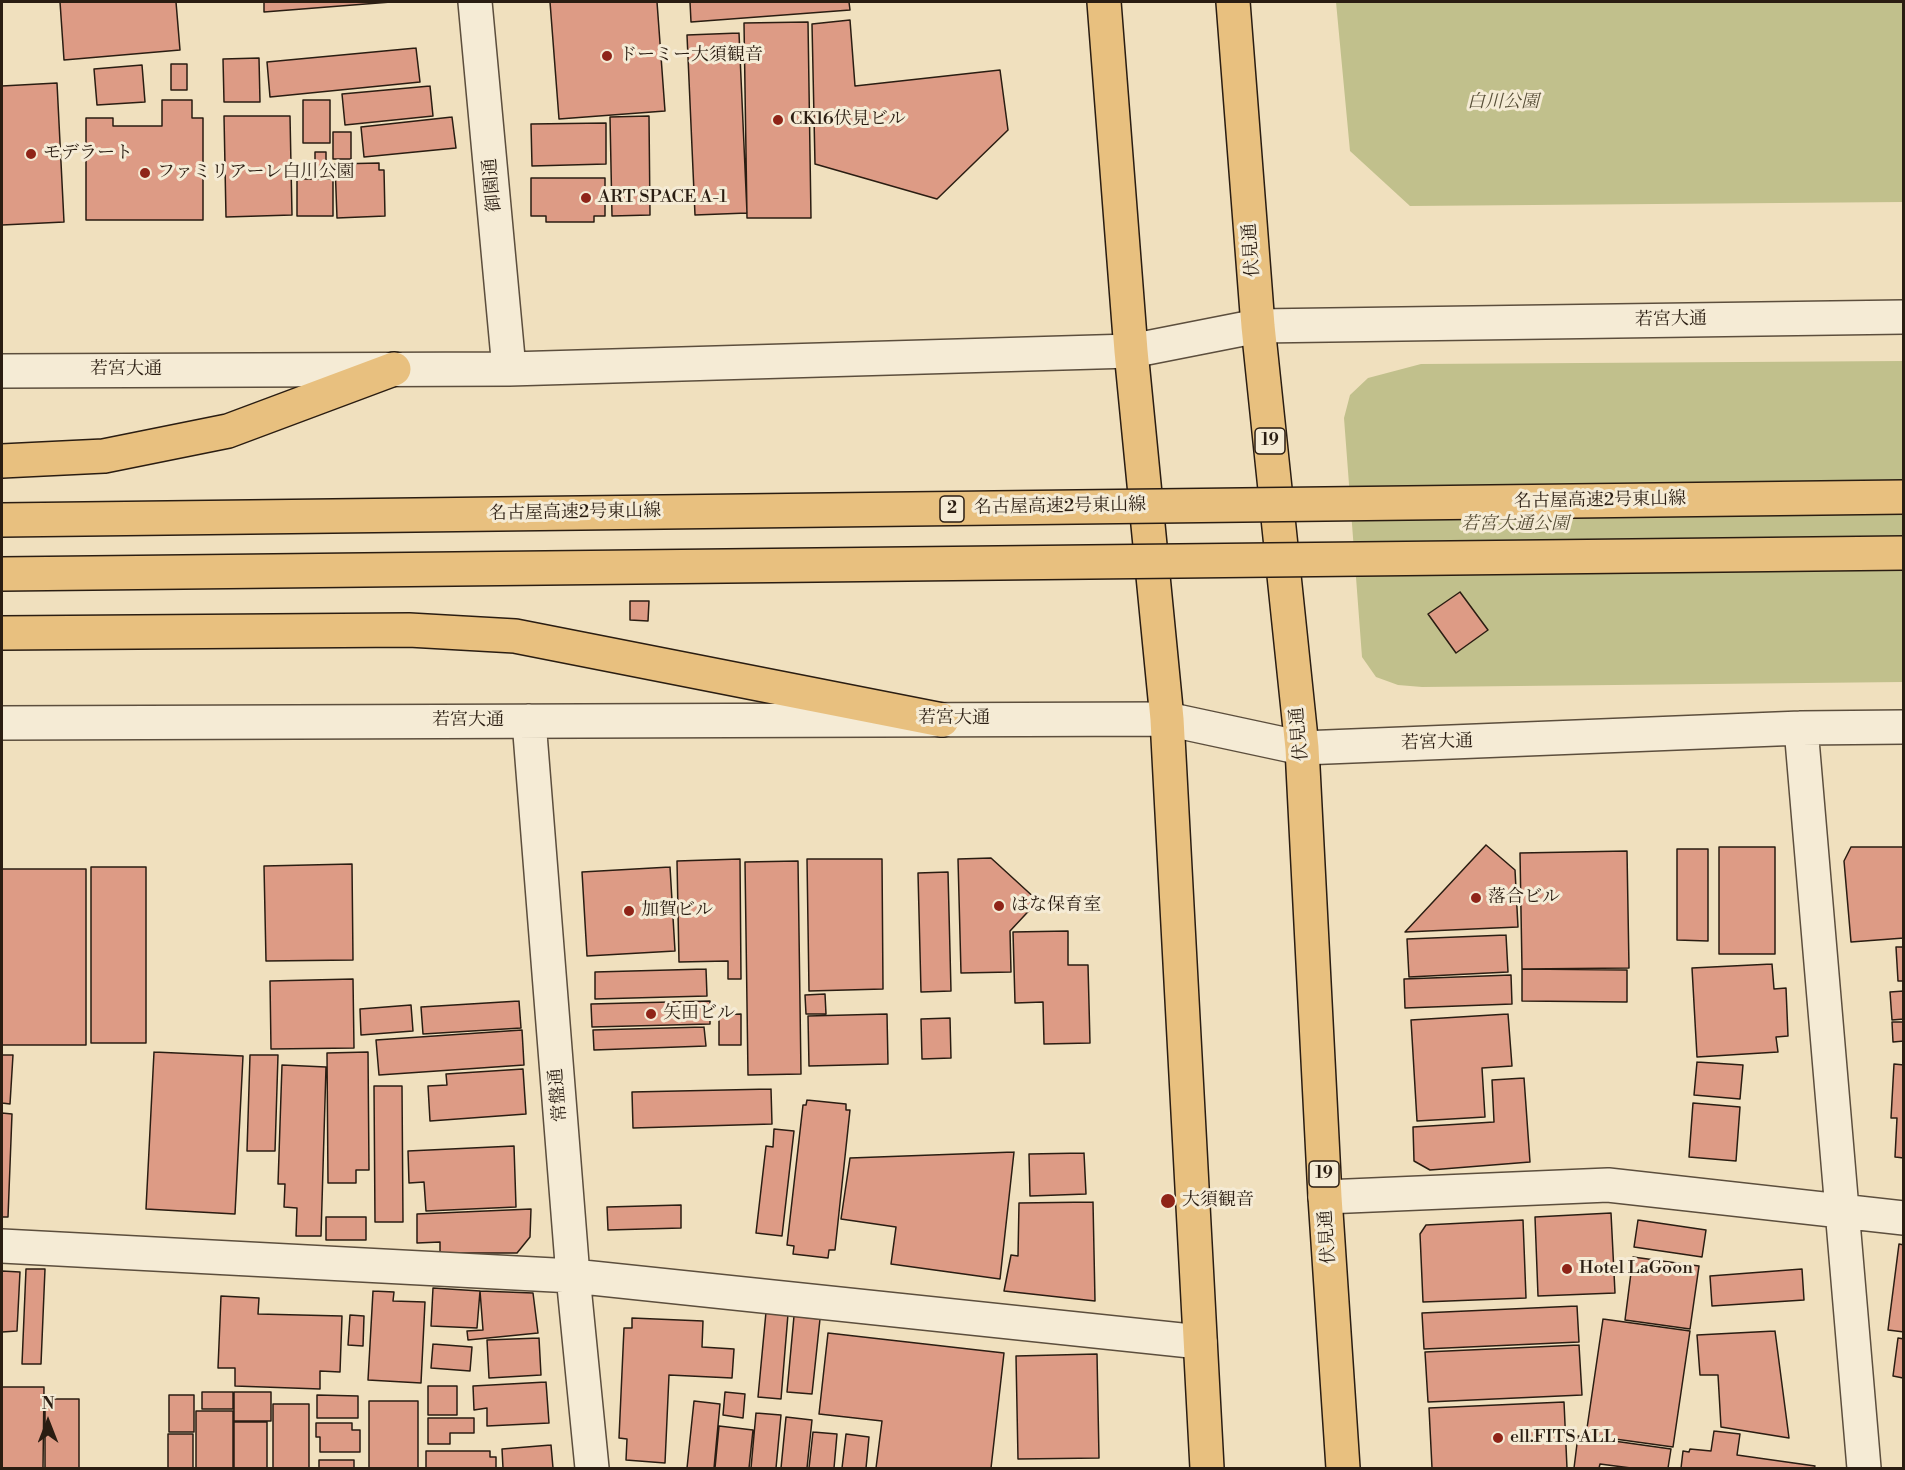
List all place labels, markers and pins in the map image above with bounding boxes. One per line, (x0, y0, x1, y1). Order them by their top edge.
place label: ドーミー大須観音 (619, 45, 763, 67)
marker: ドーミー大須観音 (600, 49, 614, 63)
place label: CK16伏見ビル (790, 109, 906, 131)
marker: CK16伏見ビル (771, 113, 785, 127)
place label: モデラート (43, 143, 133, 165)
marker: モデラート (24, 147, 38, 161)
place label: ファミリアーレ白川公園 (157, 162, 354, 184)
marker: ファミリアーレ白川公園 (138, 166, 152, 180)
place label: ART SPACE A-1 (598, 187, 727, 209)
marker: ART SPACE A-1 (579, 191, 593, 205)
place label: 落合ビル (1488, 887, 1560, 909)
marker: 落合ビル (1469, 891, 1483, 905)
place label: はな保育室 (1011, 895, 1101, 917)
marker: はな保育室 (992, 899, 1006, 913)
place label: 加賀ビル (641, 900, 713, 922)
marker: 加賀ビル (622, 904, 636, 918)
place label: 矢田ビル (663, 1003, 735, 1025)
marker: 矢田ビル (644, 1007, 658, 1021)
place label: 大須観音 (1182, 1190, 1254, 1212)
marker: 大須観音 (1159, 1192, 1177, 1210)
place label: Hotel LaGoon (1579, 1258, 1693, 1280)
marker: Hotel LaGoon (1560, 1262, 1574, 1276)
place label: ell.FITS ALL (1510, 1427, 1615, 1449)
marker: ell.FITS ALL (1491, 1431, 1505, 1445)

